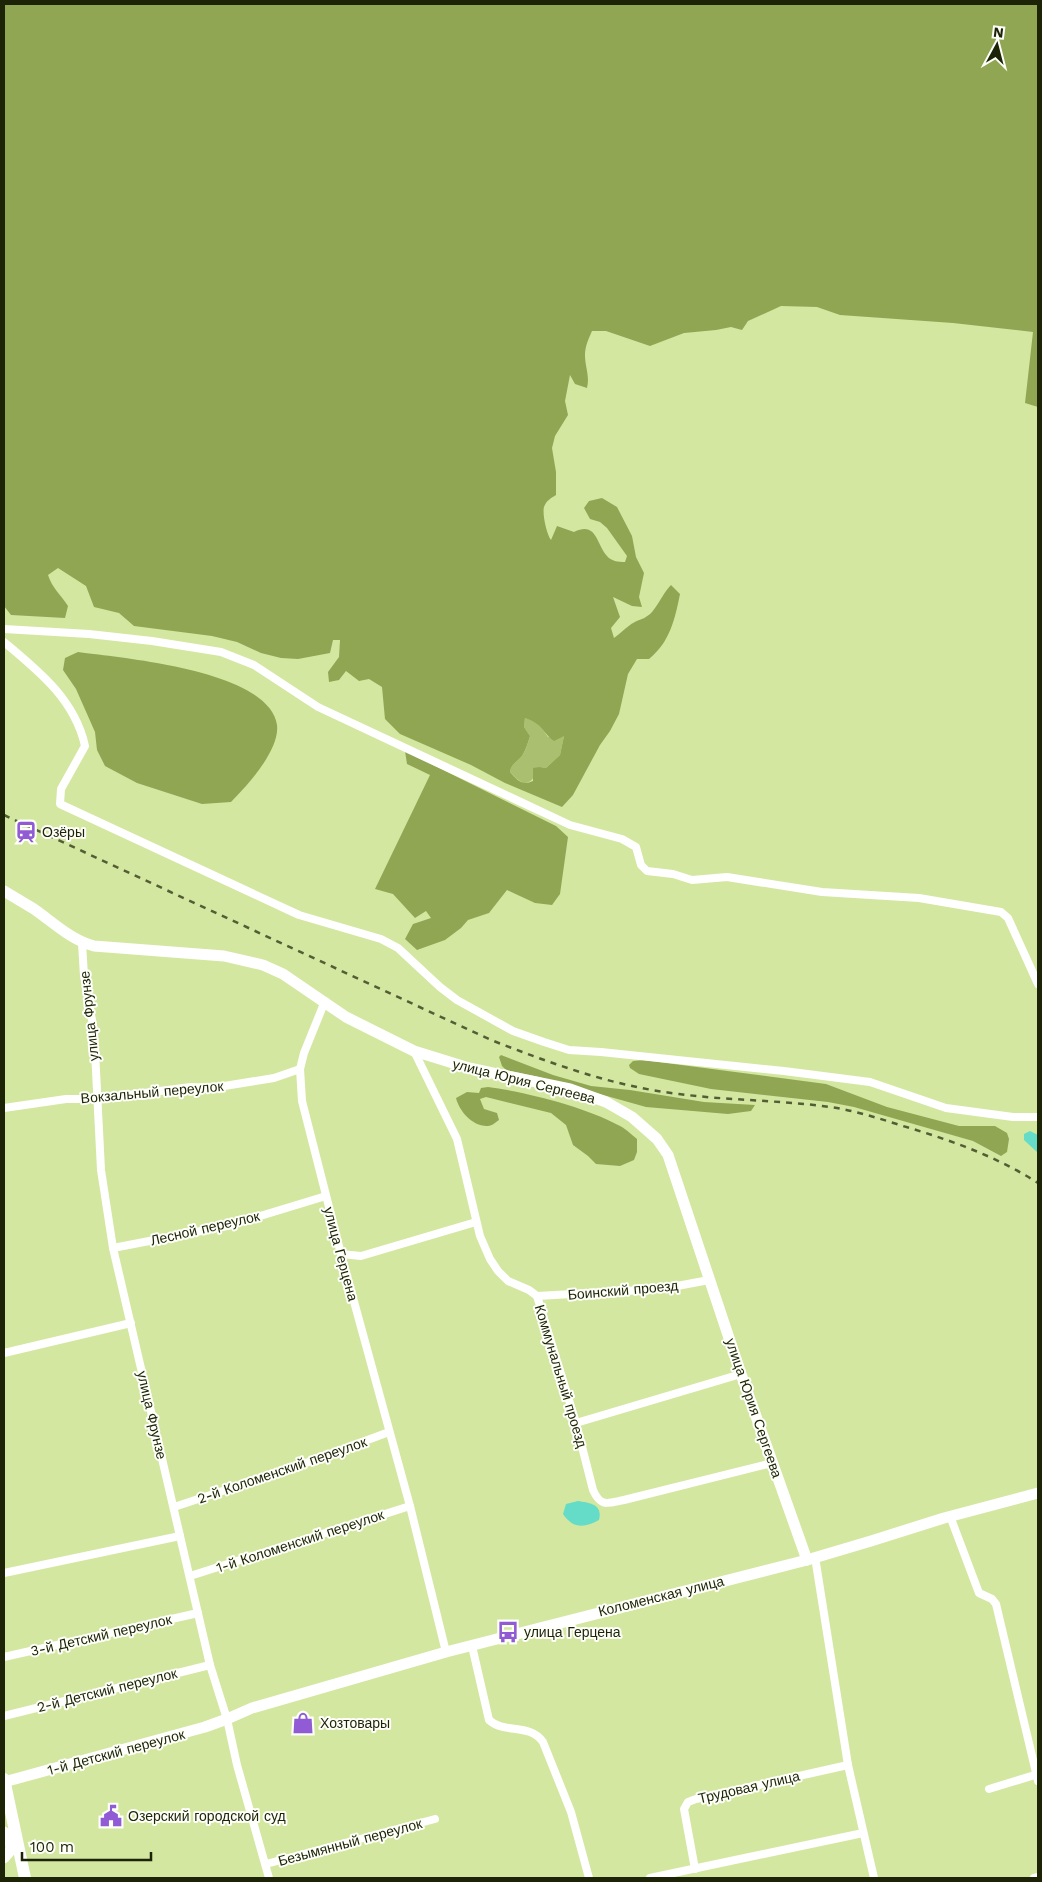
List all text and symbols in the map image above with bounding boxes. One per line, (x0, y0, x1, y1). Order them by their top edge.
north arrow (972, 20, 1022, 70)
text: N (992, 24, 1005, 41)
station icon: Озёры (13, 819, 39, 845)
place label: Озёры (42, 824, 85, 840)
street label: улица Фрунзе (76, 970, 102, 1062)
street label: улица Юрия Сергеева (451, 1056, 597, 1107)
street label: Вокзальный переулок (80, 1078, 225, 1106)
street label: улица Герцена (321, 1205, 361, 1303)
street label: Лесной переулок (149, 1207, 262, 1248)
street label: Боинский проезд (567, 1277, 679, 1303)
street label: Коммунальный проезд (532, 1303, 590, 1449)
street label: улица Юрия Сергеева (723, 1336, 785, 1480)
street label: улица Фрунзе (134, 1369, 170, 1461)
street label: 2-й Коломенский переулок (195, 1433, 369, 1507)
street label: 1-й Коломенский переулок (214, 1506, 387, 1576)
street label: Коломенская улица (597, 1573, 726, 1619)
street label: 3-й Детский переулок (29, 1611, 174, 1659)
bus stop icon: улица Герцена (495, 1619, 521, 1645)
place label: улица Герцена (524, 1624, 621, 1640)
street label: 2-й Детский переулок (35, 1665, 180, 1715)
shop icon: Хозтовары (290, 1710, 316, 1736)
place label: Хозтовары (320, 1715, 390, 1731)
street label: 1-й Детский переулок (46, 1726, 187, 1778)
street label: Трудовая улица (697, 1767, 802, 1806)
public building icon: Озерский городской суд (98, 1803, 124, 1829)
place label: Озерский городской суд (128, 1808, 286, 1824)
street label: Безымянный переулок (276, 1815, 424, 1869)
scale bar (22, 1830, 151, 1862)
text: 100 m (30, 1838, 74, 1856)

